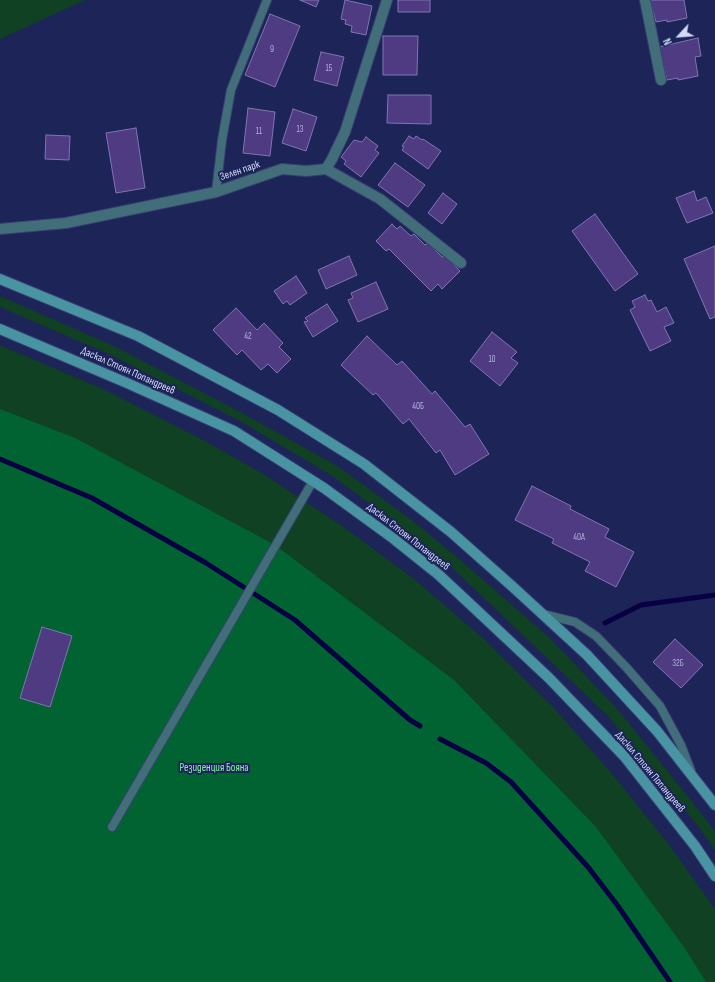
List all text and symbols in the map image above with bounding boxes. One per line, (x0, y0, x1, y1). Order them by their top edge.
north arrow (659, 16, 699, 56)
text: N (661, 36, 675, 47)
house number: 9 (270, 45, 274, 55)
house number: 15 (326, 64, 332, 74)
house number: 13 (297, 125, 303, 135)
house number: 11 (256, 127, 262, 137)
street label: Зелен парк (218, 158, 262, 184)
house number: 42 (244, 332, 252, 342)
street label: Даскал Стоян Попандреев (79, 344, 177, 398)
house number: 10 (488, 355, 496, 365)
house number: 40Б (412, 402, 424, 412)
street label: Даскал Стоян Попандреев (364, 501, 452, 573)
house number: 40А (573, 533, 585, 543)
house number: 32Б (672, 659, 684, 669)
street label: Даскал Стоян Попандреев (612, 729, 688, 815)
park label: Резиденция Бояна (179, 761, 249, 775)

